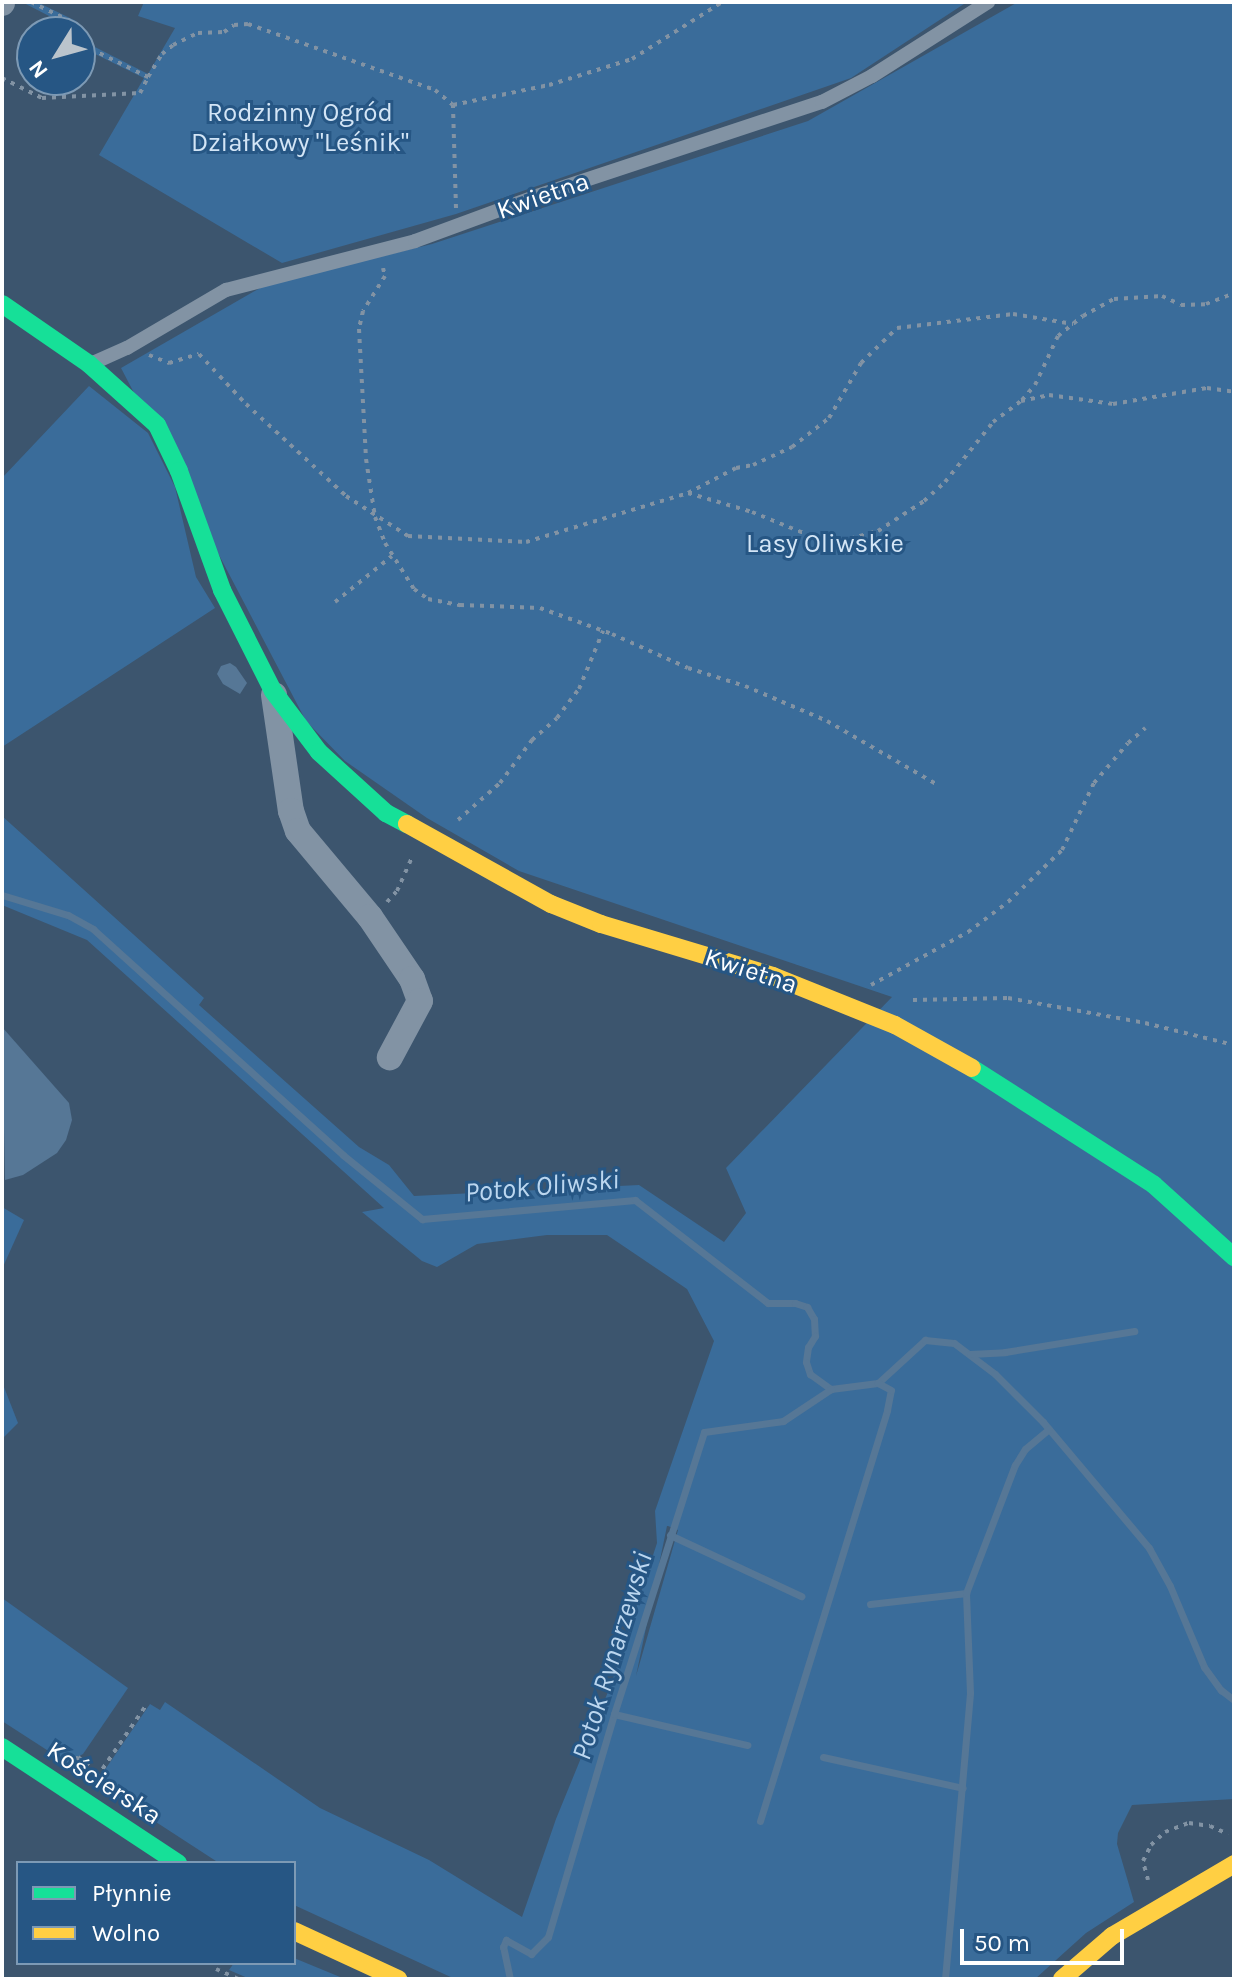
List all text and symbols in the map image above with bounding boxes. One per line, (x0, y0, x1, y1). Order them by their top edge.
north arrow (16, 16, 96, 96)
text: N (23, 55, 54, 83)
park label: Rodzinny Ogród Działkowy "Leśnik" (191, 97, 409, 158)
street label: Kwietna (493, 166, 593, 226)
park label: Lasy Oliwskie (746, 528, 904, 560)
street label: Kwietna (701, 941, 801, 1001)
water label: Potok Oliwski (463, 1162, 621, 1210)
water label: Potok Rynarzewski (564, 1548, 660, 1764)
street label: Kościerska (41, 1734, 167, 1832)
legend (16, 1861, 296, 1965)
text: Płynnie (92, 1879, 172, 1907)
scale bar (964, 1913, 1128, 1963)
text: Wolno (92, 1919, 160, 1947)
text: 50 m (974, 1929, 1030, 1957)

